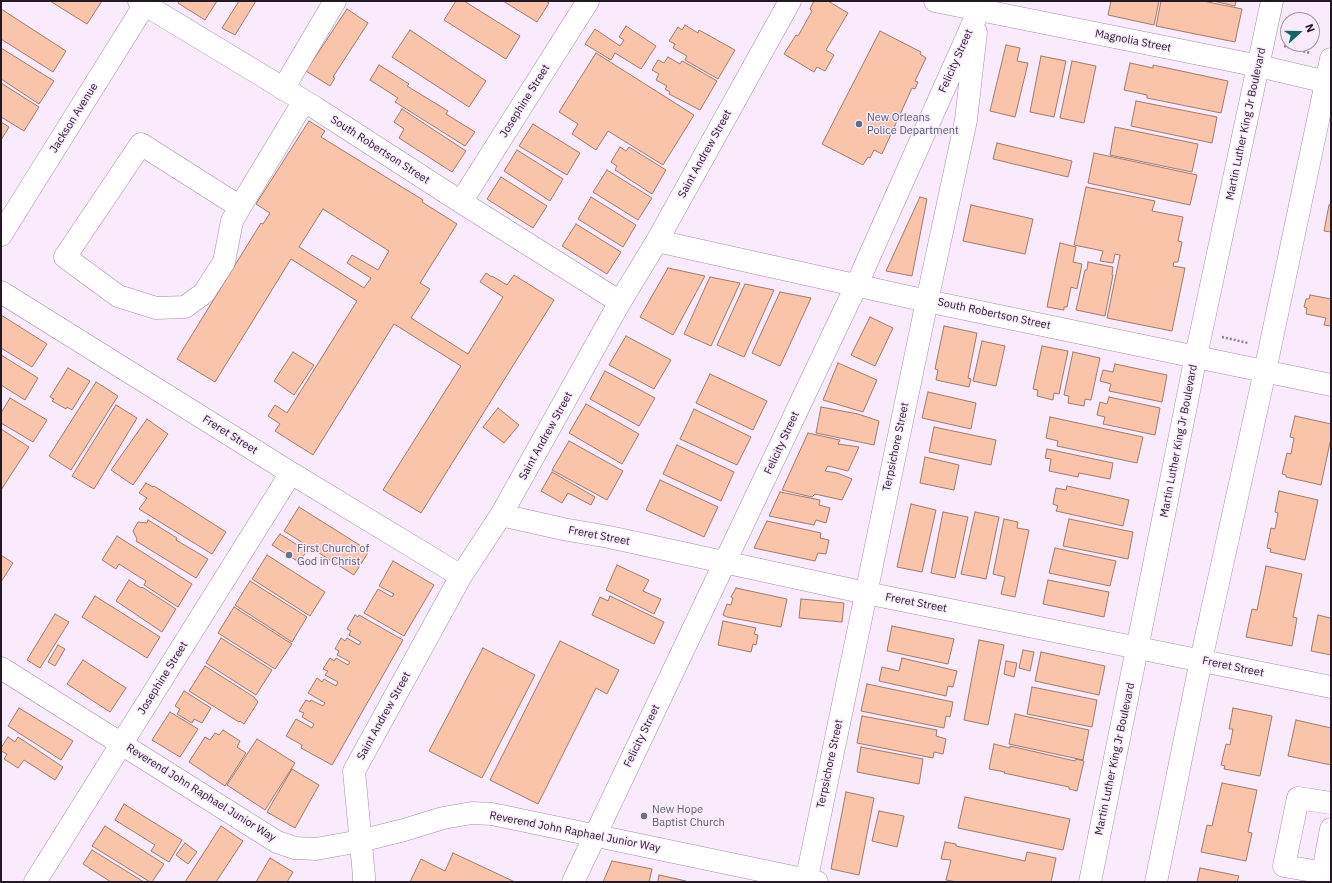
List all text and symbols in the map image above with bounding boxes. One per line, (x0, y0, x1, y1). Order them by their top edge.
north arrow (1280, 12, 1320, 52)
text: N (1302, 22, 1318, 34)
street label: Felicity Street (936, 27, 976, 95)
street label: Magnolia Street (1094, 27, 1172, 55)
street label: Martin Luther King Jr Boulevard (1223, 47, 1269, 201)
street label: Josephine Street (497, 62, 553, 140)
street label: Jackson Avenue (47, 81, 101, 155)
street label: Saint Andrew Street (675, 108, 735, 200)
place label: New Orleans Police Department (867, 111, 959, 137)
street label: South Robertson Street (328, 113, 432, 187)
marker: New Orleans Police Department (854, 119, 864, 129)
street label: South Robertson Street (936, 296, 1052, 332)
street label: Martin Luther King Jr Boulevard (1158, 363, 1200, 519)
street label: Saint Andrew Street (516, 390, 576, 482)
street label: Terpsichore Street (880, 401, 912, 493)
street label: Felicity Street (762, 409, 802, 477)
street label: Freret Street (200, 413, 260, 457)
street label: Freret Street (567, 524, 631, 548)
place label: First Church of God in Christ (297, 542, 369, 568)
marker: First Church of God in Christ (284, 550, 294, 560)
street label: Freret Street (884, 591, 948, 615)
street label: Josephine Street (135, 639, 191, 717)
street label: Freret Street (1201, 654, 1265, 680)
street label: Saint Andrew Street (354, 670, 414, 762)
street label: Martin Luther King Jr Boulevard (1092, 682, 1138, 836)
street label: Felicity Street (621, 703, 663, 769)
street label: Terpsichore Street (814, 718, 846, 810)
street label: Reverend John Raphael Junior Way (124, 741, 278, 845)
place label: New Hope Baptist Church (652, 803, 725, 829)
street label: Reverend John Raphael Junior Way (488, 809, 662, 855)
marker: New Hope Baptist Church (639, 811, 649, 821)

